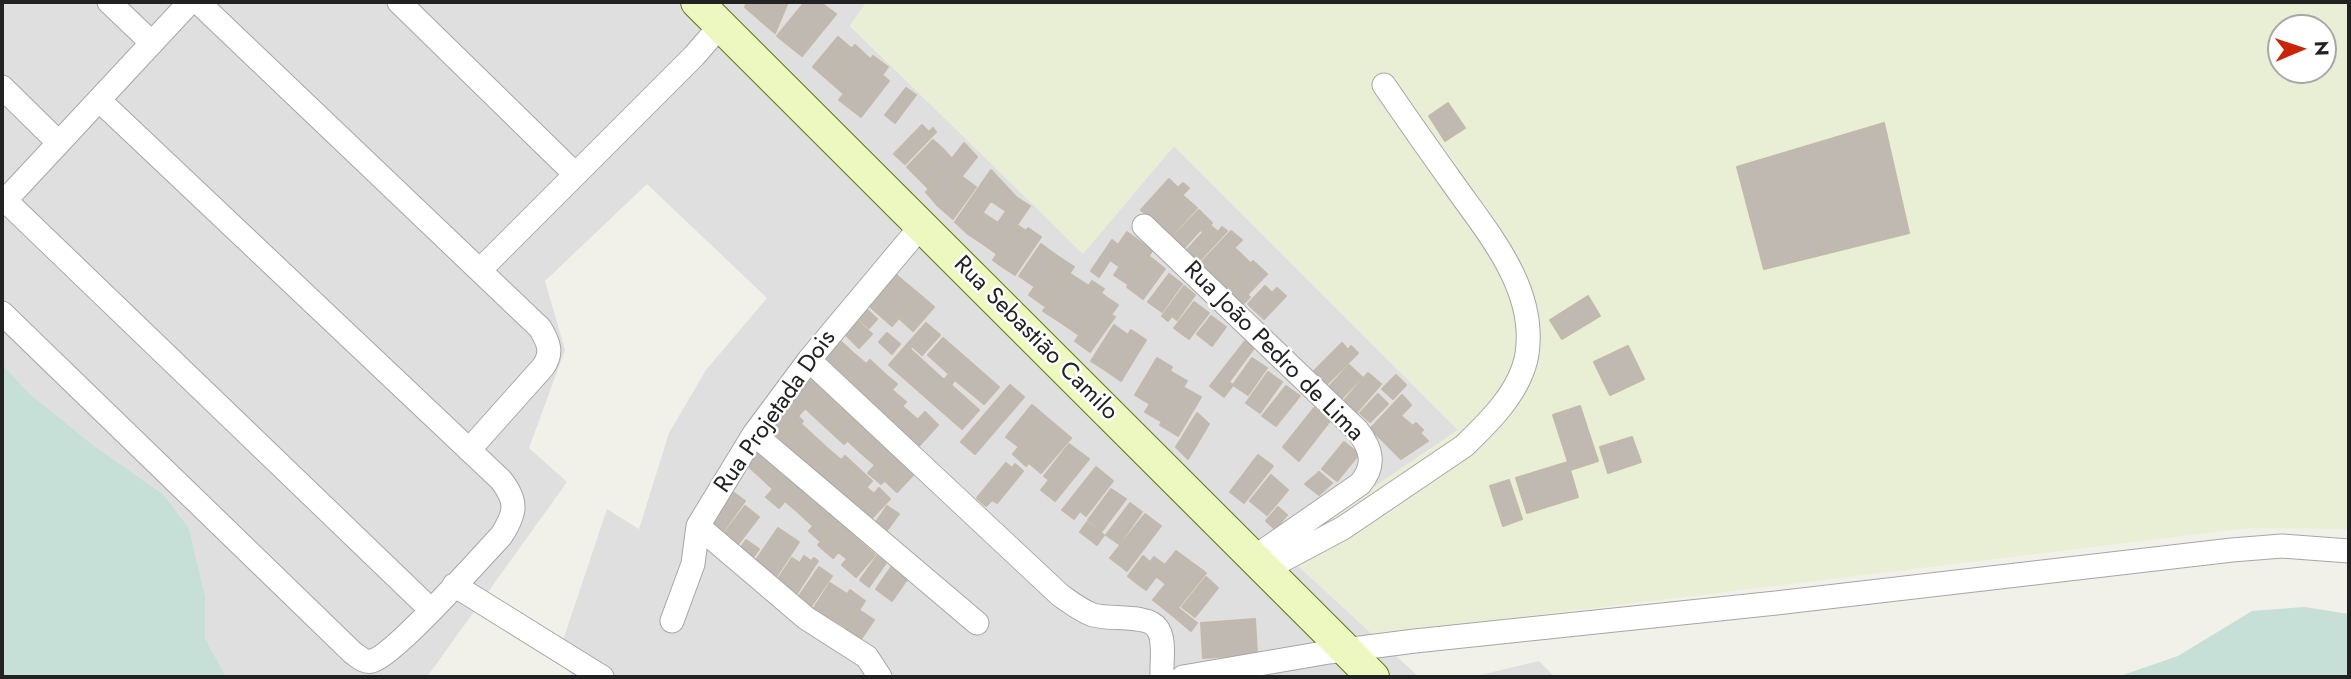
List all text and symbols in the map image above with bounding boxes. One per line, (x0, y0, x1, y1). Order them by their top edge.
north arrow (2267, 14, 2337, 84)
text: N (2308, 40, 2335, 56)
street label: Rua Sebastião Camilo (947, 251, 1123, 427)
street label: Rua João Pedro de Lima (1177, 256, 1369, 448)
street label: Rua Projetada Dois (709, 325, 843, 499)

